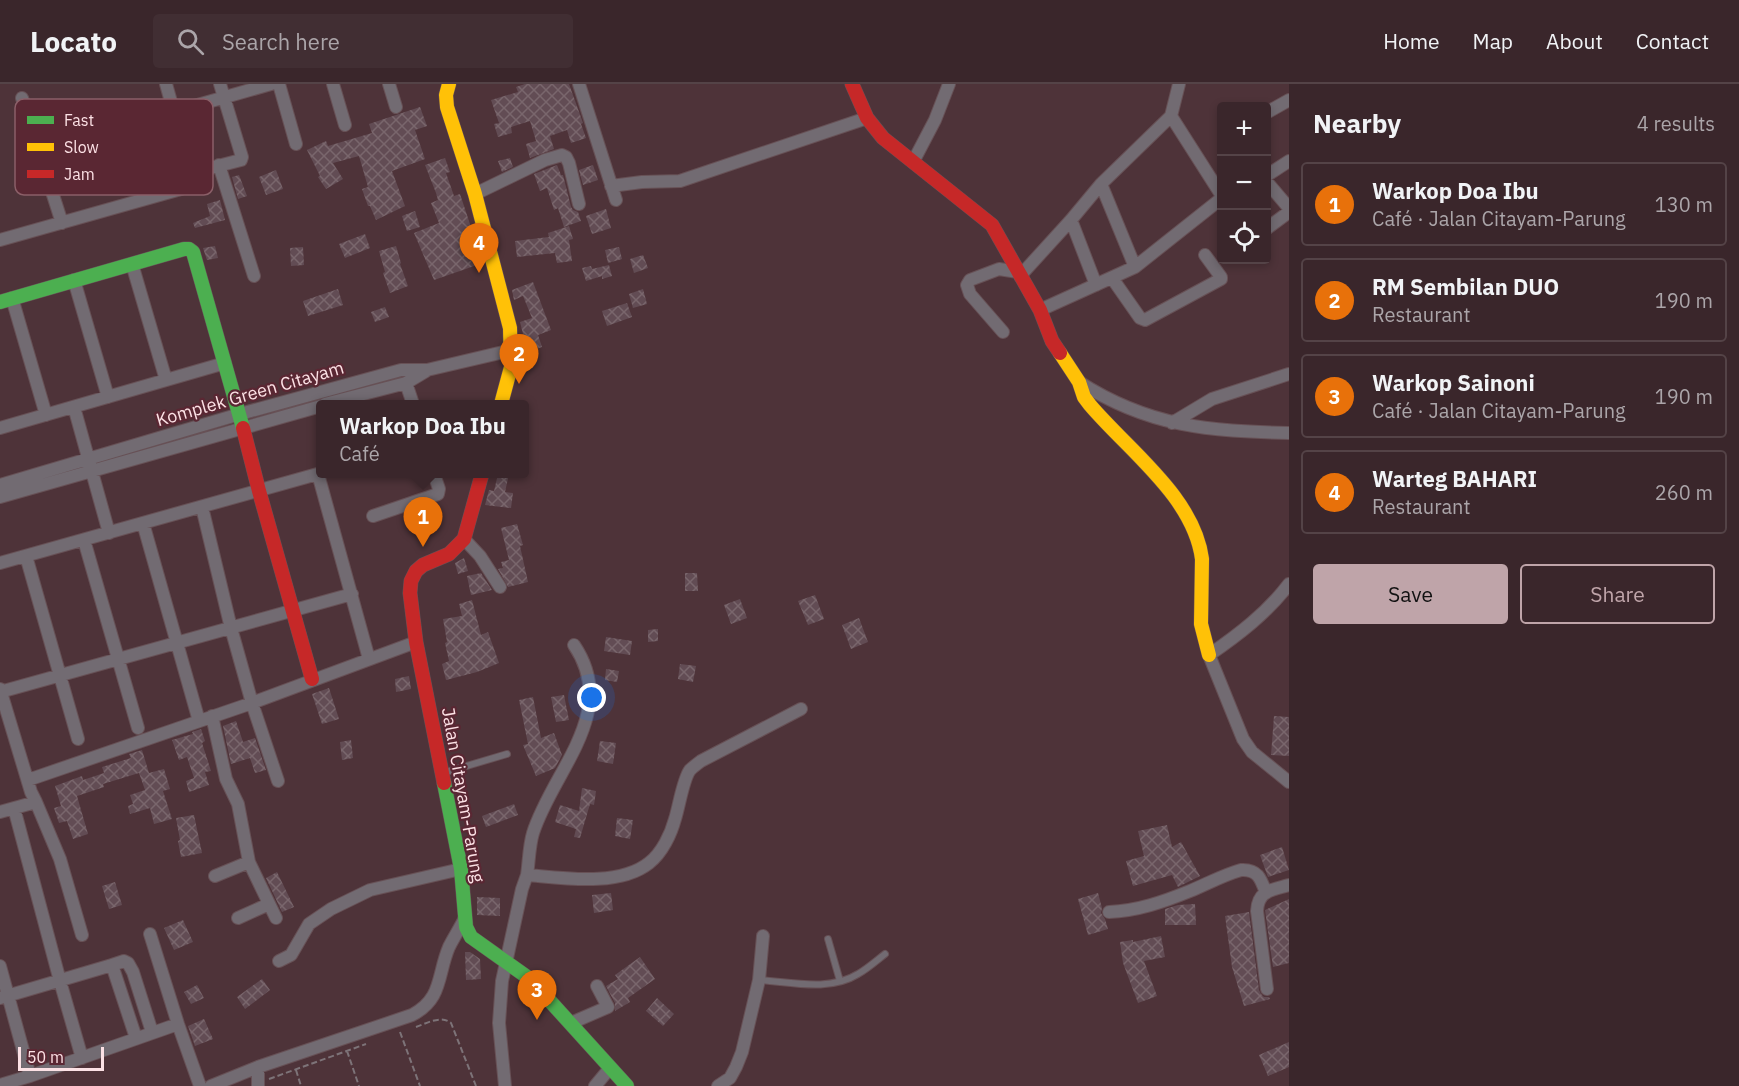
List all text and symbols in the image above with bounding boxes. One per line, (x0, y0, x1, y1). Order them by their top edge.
search box (153, 14, 573, 68)
text: Locato (30, 23, 117, 60)
icon: search (174, 25, 207, 58)
text: Search here (222, 27, 340, 56)
text: Home (1383, 27, 1440, 55)
text: Map (1473, 27, 1513, 55)
text: About (1546, 27, 1603, 55)
text: Contact (1636, 27, 1709, 55)
legend (15, 99, 213, 195)
map controls (1217, 102, 1271, 264)
button: + (1217, 102, 1271, 156)
text: Nearby (1313, 106, 1401, 140)
text: Fast (64, 110, 94, 130)
text: 4 results (1637, 110, 1715, 137)
text: Slow (64, 137, 99, 157)
button: − (1217, 156, 1271, 210)
text: Jam (64, 164, 95, 184)
text: Warkop Doa Ibu (1372, 176, 1539, 205)
text: 1 (1329, 191, 1341, 218)
text: 130 m (1655, 191, 1713, 218)
text: Café · Jalan Citayam-Parung (1372, 205, 1626, 232)
button: locate (1217, 210, 1271, 264)
pin: 4 (460, 224, 498, 273)
text: RM Sembilan DUO (1372, 272, 1559, 301)
text: 2 (1329, 287, 1341, 314)
text: 190 m (1655, 287, 1713, 314)
text: Restaurant (1372, 301, 1470, 328)
pin: 2 (500, 334, 538, 384)
street label: Komplek Green Citayam (153, 356, 347, 431)
text: Warkop Sainoni (1372, 368, 1535, 397)
text: 3 (1329, 383, 1341, 410)
text: 190 m (1655, 383, 1713, 410)
text: Café · Jalan Citayam-Parung (1372, 397, 1626, 424)
popup (316, 400, 529, 478)
text: Warkop Doa Ibu (339, 411, 506, 440)
text: Café (339, 440, 380, 467)
text: Warteg BAHARI (1372, 464, 1537, 493)
text: 4 (1329, 479, 1341, 506)
text: 260 m (1655, 479, 1713, 506)
text: Restaurant (1372, 493, 1470, 520)
pin: 1 (404, 498, 442, 547)
button: Save (1313, 564, 1508, 624)
button: Share (1520, 564, 1715, 624)
your location (577, 683, 606, 712)
street label: Jalan Citayam-Parung (437, 706, 490, 885)
pin: 3 (518, 970, 556, 1020)
scale bar (18, 1044, 104, 1072)
text: 50 m (27, 1047, 64, 1067)

